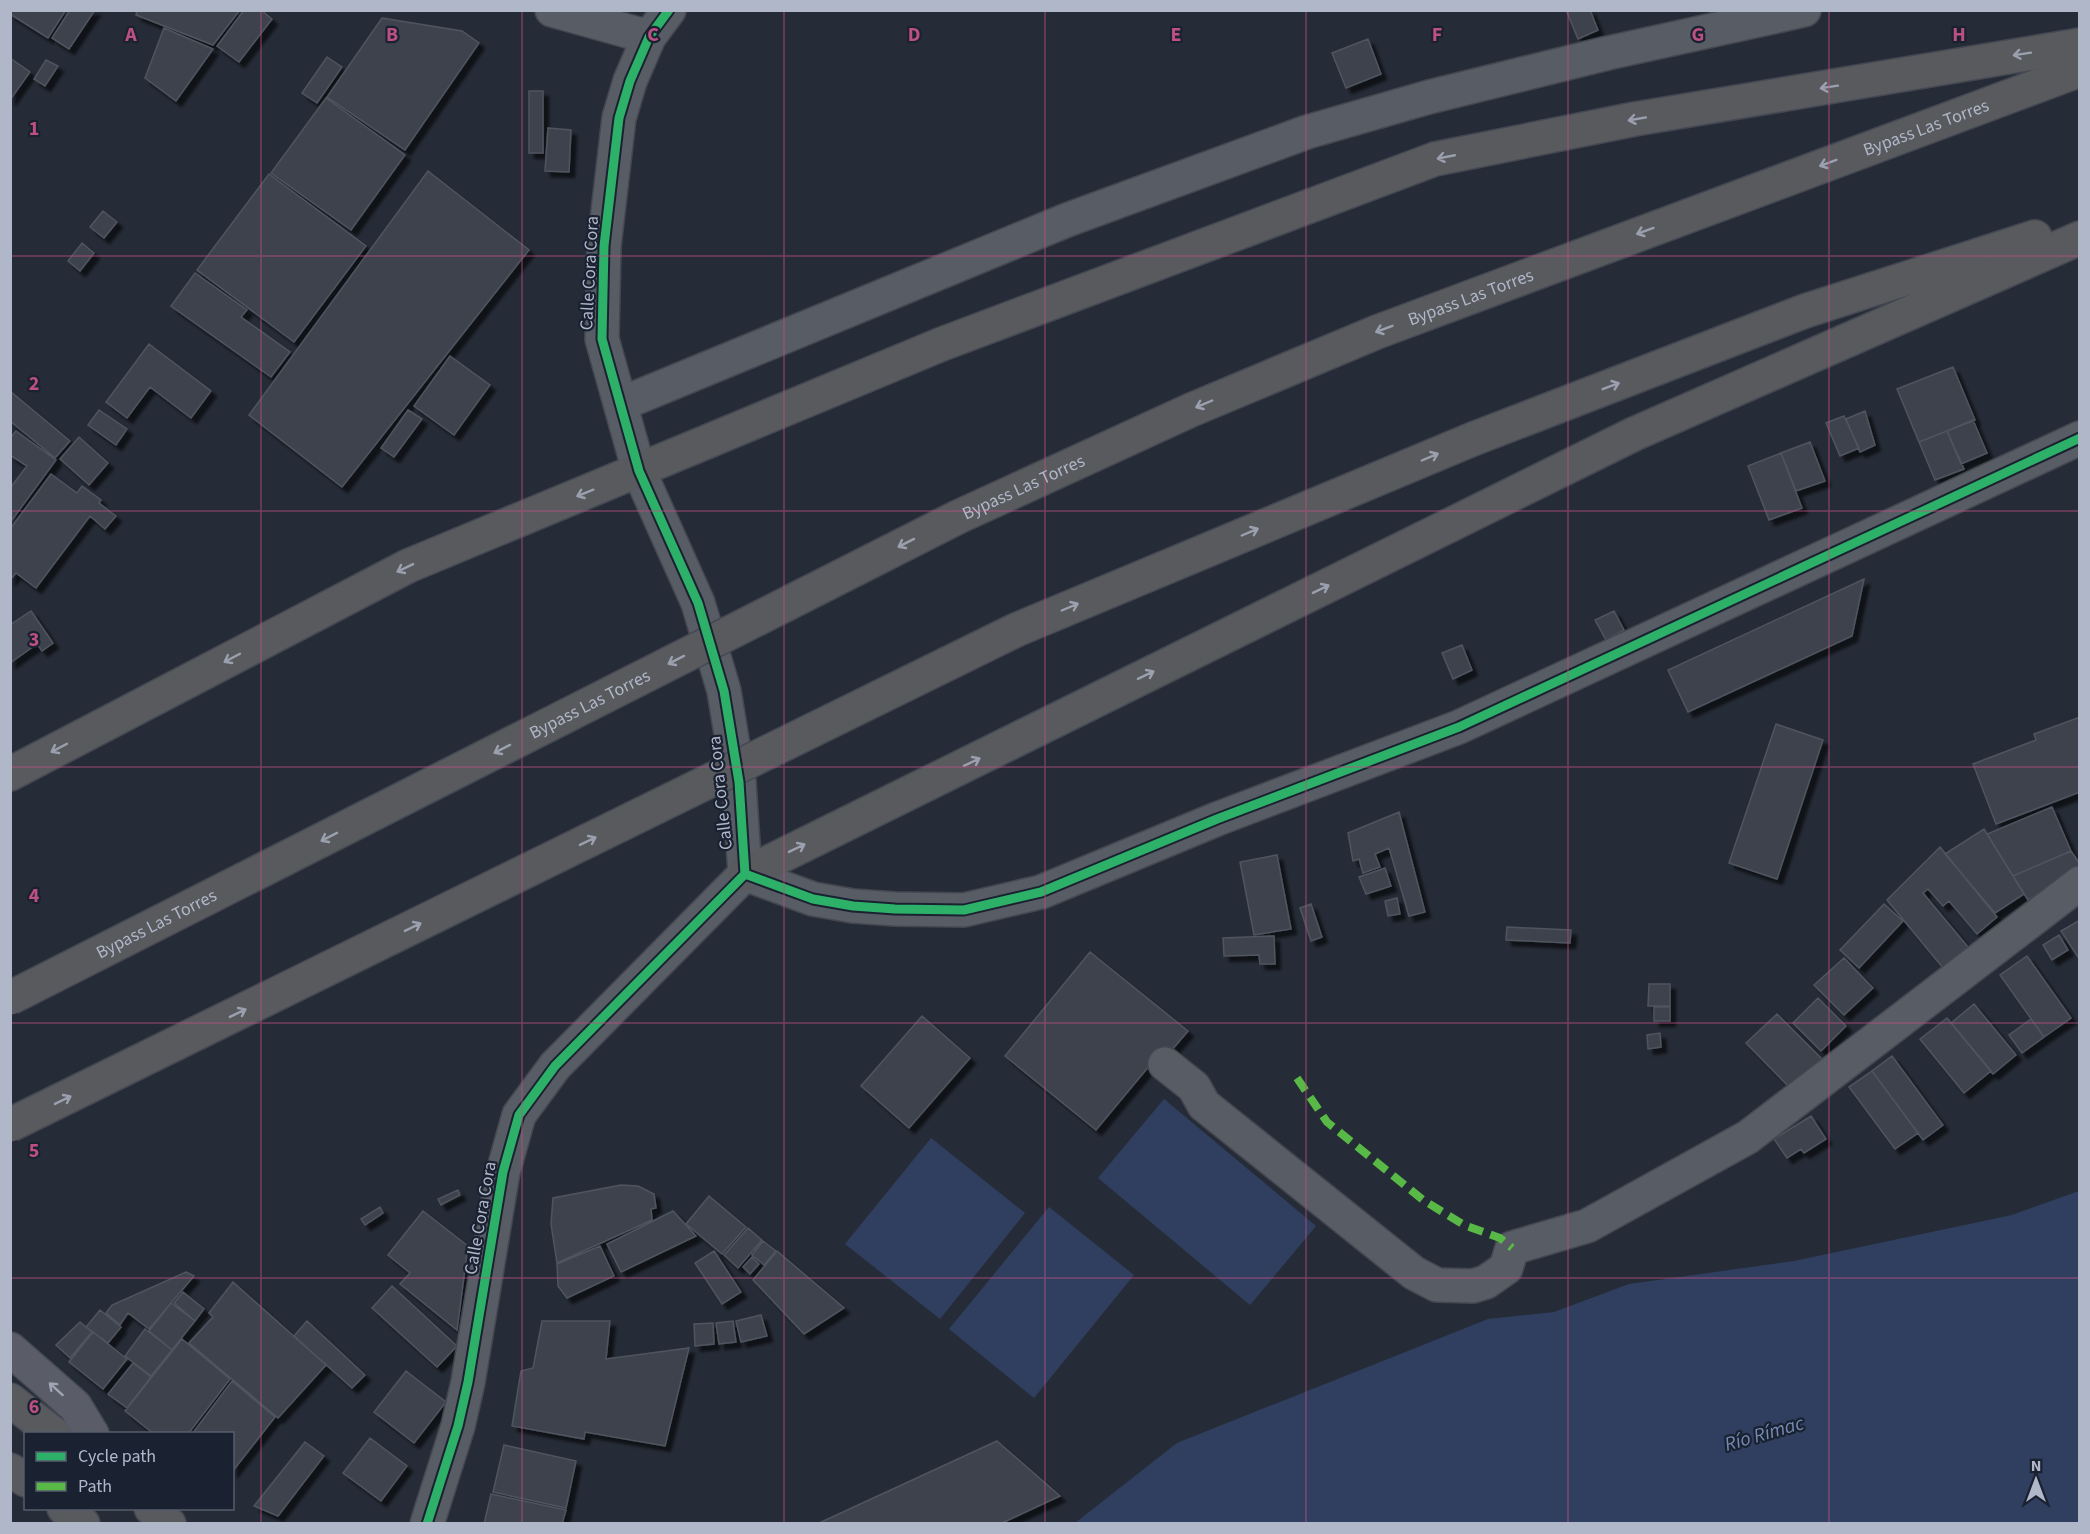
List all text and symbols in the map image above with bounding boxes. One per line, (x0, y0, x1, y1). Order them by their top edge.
text: A (124, 21, 137, 49)
text: B (386, 21, 398, 49)
text: C (647, 21, 659, 49)
text: D (908, 21, 920, 49)
text: E (1171, 21, 1181, 49)
text: F (1432, 21, 1442, 49)
text: G (1692, 21, 1704, 49)
text: H (1952, 21, 1966, 49)
one-way arrow (2012, 49, 2032, 60)
one-way arrow (1820, 81, 1840, 92)
street label: Bypass Las Torres (1860, 93, 1993, 163)
one-way arrow (1628, 114, 1648, 125)
text: 1 (29, 115, 39, 143)
one-way arrow (1437, 152, 1456, 163)
one-way arrow (1819, 158, 1838, 169)
street label: Calle Cora Cora (574, 215, 605, 331)
one-way arrow (1636, 226, 1655, 237)
street label: Bypass Las Torres (1404, 263, 1537, 332)
one-way arrow (1375, 325, 1394, 336)
text: 2 (29, 370, 39, 398)
one-way arrow (1601, 380, 1620, 391)
one-way arrow (1195, 399, 1214, 410)
street label: Bypass Las Torres (958, 448, 1089, 526)
one-way arrow (1420, 451, 1438, 462)
one-way arrow (577, 488, 595, 499)
one-way arrow (1240, 526, 1258, 537)
one-way arrow (898, 538, 916, 550)
one-way arrow (397, 563, 415, 575)
one-way arrow (1312, 582, 1330, 594)
one-way arrow (1060, 601, 1078, 612)
text: 3 (29, 626, 39, 654)
one-way arrow (224, 653, 242, 664)
one-way arrow (668, 655, 686, 667)
street label: Bypass Las Torres (525, 663, 655, 745)
one-way arrow (1137, 669, 1155, 680)
street label: Calle Cora Cora (702, 735, 739, 851)
one-way arrow (51, 743, 69, 754)
one-way arrow (494, 743, 512, 755)
one-way arrow (962, 755, 980, 767)
one-way arrow (320, 832, 338, 843)
one-way arrow (578, 834, 596, 846)
one-way arrow (788, 842, 805, 854)
text: 4 (29, 882, 40, 910)
street label: Bypass Las Torres (92, 883, 221, 965)
one-way arrow (403, 921, 421, 932)
one-way arrow (228, 1007, 246, 1019)
one-way arrow (54, 1093, 72, 1105)
text: 5 (29, 1137, 39, 1165)
street label: Calle Cora Cora (458, 1160, 503, 1277)
one-way arrow (49, 1382, 64, 1396)
text: 6 (29, 1393, 39, 1421)
water label: Río Rímac (1721, 1409, 1808, 1459)
legend (24, 1432, 234, 1510)
text: Cycle path (78, 1444, 156, 1469)
north arrow (2006, 1450, 2066, 1510)
text: N (2031, 1455, 2041, 1477)
text: Path (78, 1474, 112, 1499)

